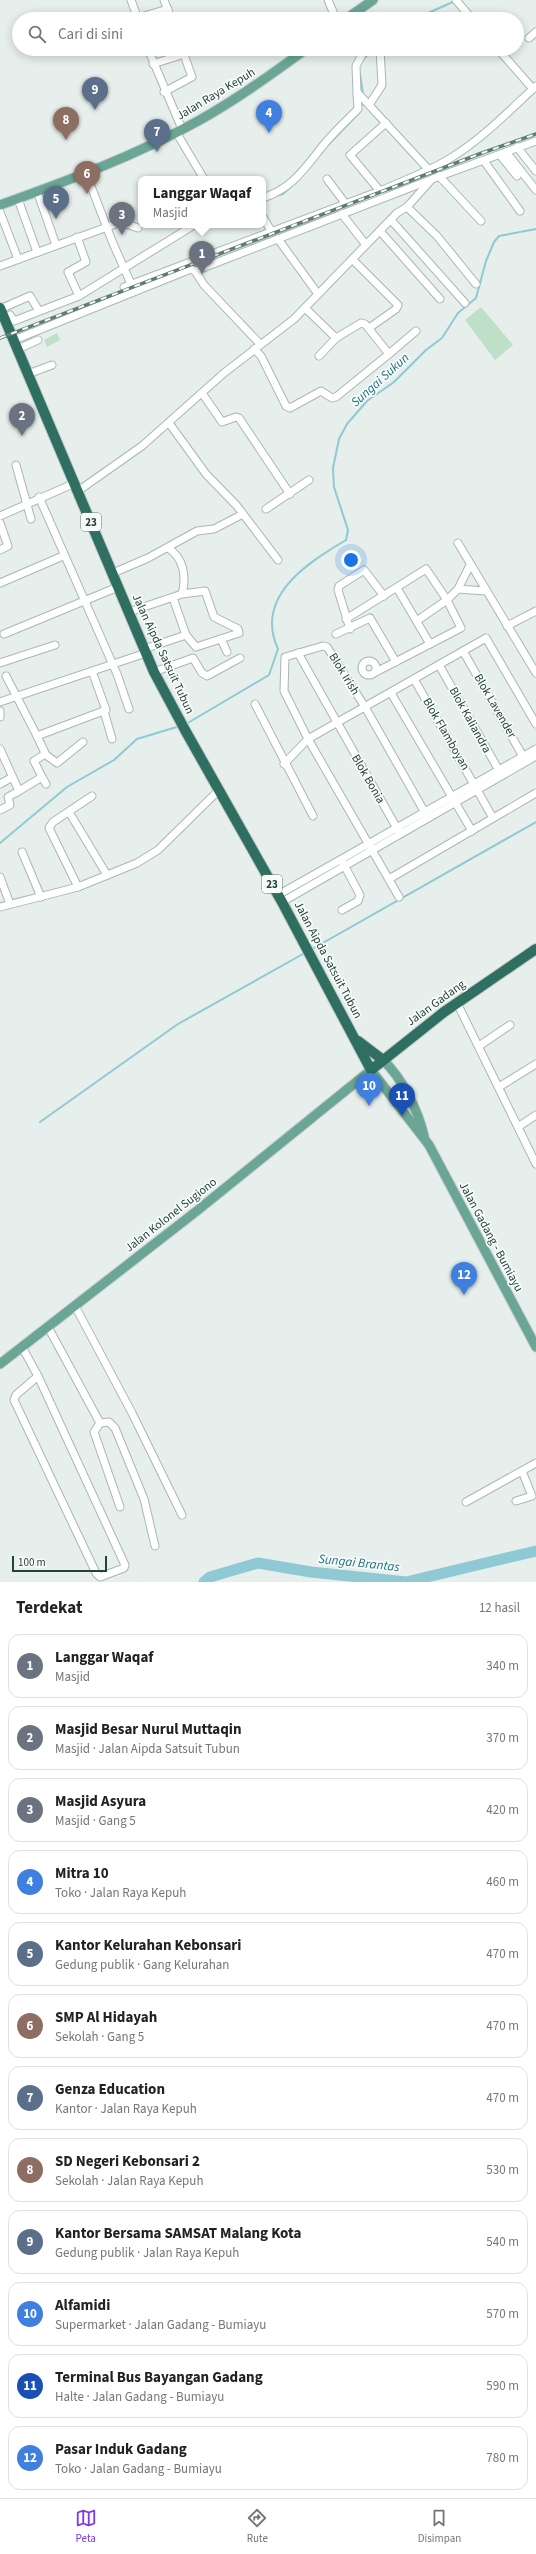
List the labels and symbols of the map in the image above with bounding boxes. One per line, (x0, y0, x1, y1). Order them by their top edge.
street label: Jalan Raya Kepuh (173, 64, 259, 124)
pin: 9 (82, 77, 108, 110)
pin: 4 (256, 100, 282, 133)
pin: 8 (53, 107, 79, 140)
pin: 7 (144, 119, 170, 152)
pin: 6 (74, 161, 100, 194)
pin: 5 (43, 186, 69, 219)
pin: 3 (109, 202, 135, 235)
pin: 1 (189, 241, 215, 274)
water label: Sungai Sukun (347, 349, 413, 411)
pin: 2 (9, 403, 35, 436)
road number: 23 (81, 513, 101, 531)
your location (341, 550, 361, 570)
street label: Jalan Aipda Satsuit Tubun (128, 591, 198, 717)
street label: Blok Irish (324, 650, 364, 698)
street label: Blok Lavender (470, 671, 521, 742)
street label: Blok Kaliandra (445, 684, 495, 756)
street label: Blok Flamboyan (418, 695, 474, 773)
street label: Blok Bonia (347, 751, 389, 807)
road number: 23 (262, 875, 282, 893)
street label: Jalan Aipda Satsuit Tubun (290, 898, 366, 1022)
street label: Jalan Gadang (403, 976, 469, 1030)
pin: 10 (356, 1073, 382, 1106)
pin: 11 (389, 1083, 415, 1116)
street label: Jalan Kolonel Sugiono (122, 1174, 220, 1256)
street label: Jalan Gadang - Bumiayu (455, 1179, 527, 1295)
pin: 12 (451, 1262, 477, 1295)
water label: Sungai Brantas (318, 1550, 400, 1576)
scale bar (12, 1554, 107, 1573)

